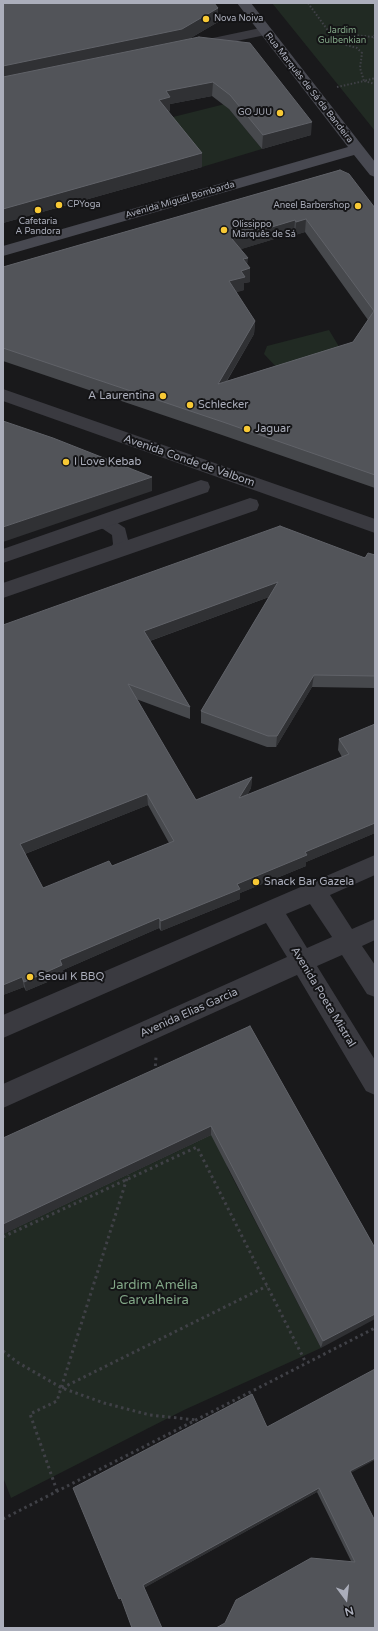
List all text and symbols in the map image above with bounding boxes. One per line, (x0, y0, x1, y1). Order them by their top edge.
marker: Nova Noiva (201, 14, 211, 24)
place label: Nova Noiva (214, 14, 263, 24)
park label: Jardim Gulbenkian (318, 26, 366, 47)
street label: Rua Marquês de Sá da Bandeira (263, 31, 355, 145)
place label: GO JUU (238, 108, 272, 118)
marker: GO JUU (275, 108, 285, 118)
street label: Avenida Miguel Bombarda (124, 179, 236, 221)
marker: CPYoga (54, 200, 64, 210)
place label: CPYoga (67, 200, 101, 210)
place label: Aneel Barbershop (273, 201, 350, 211)
marker: Aneel Barbershop (353, 201, 363, 211)
marker: Cafetaria A Pandora (33, 205, 43, 215)
place label: Cafetaria A Pandora (15, 217, 61, 238)
place label: Olissippo Marquês de Sá (232, 220, 296, 241)
marker: Olissippo Marquês de Sá (219, 225, 229, 235)
place label: A Laurentina (88, 389, 155, 403)
marker: A Laurentina (158, 391, 168, 401)
place label: Schlecker (198, 398, 249, 412)
marker: Schlecker (185, 400, 195, 410)
place label: Jaguar (255, 422, 290, 436)
marker: Jaguar (242, 424, 252, 434)
street label: Avenida Conde de Valbom (122, 432, 256, 490)
place label: I Love Kebab (74, 455, 141, 469)
marker: I Love Kebab (61, 457, 71, 467)
place label: Snack Bar Gazela (264, 875, 354, 889)
marker: Snack Bar Gazela (251, 877, 261, 887)
street label: Avenida Poeta Mistral (288, 945, 358, 1049)
place label: Seoul K BBQ (38, 970, 104, 984)
marker: Seoul K BBQ (25, 972, 35, 982)
street label: Avenida Elias Garcia (138, 986, 240, 1040)
park label: Jardim Amélia Carvalheira (110, 1278, 198, 1309)
north arrow (326, 1579, 366, 1619)
text: N (343, 1604, 355, 1618)

